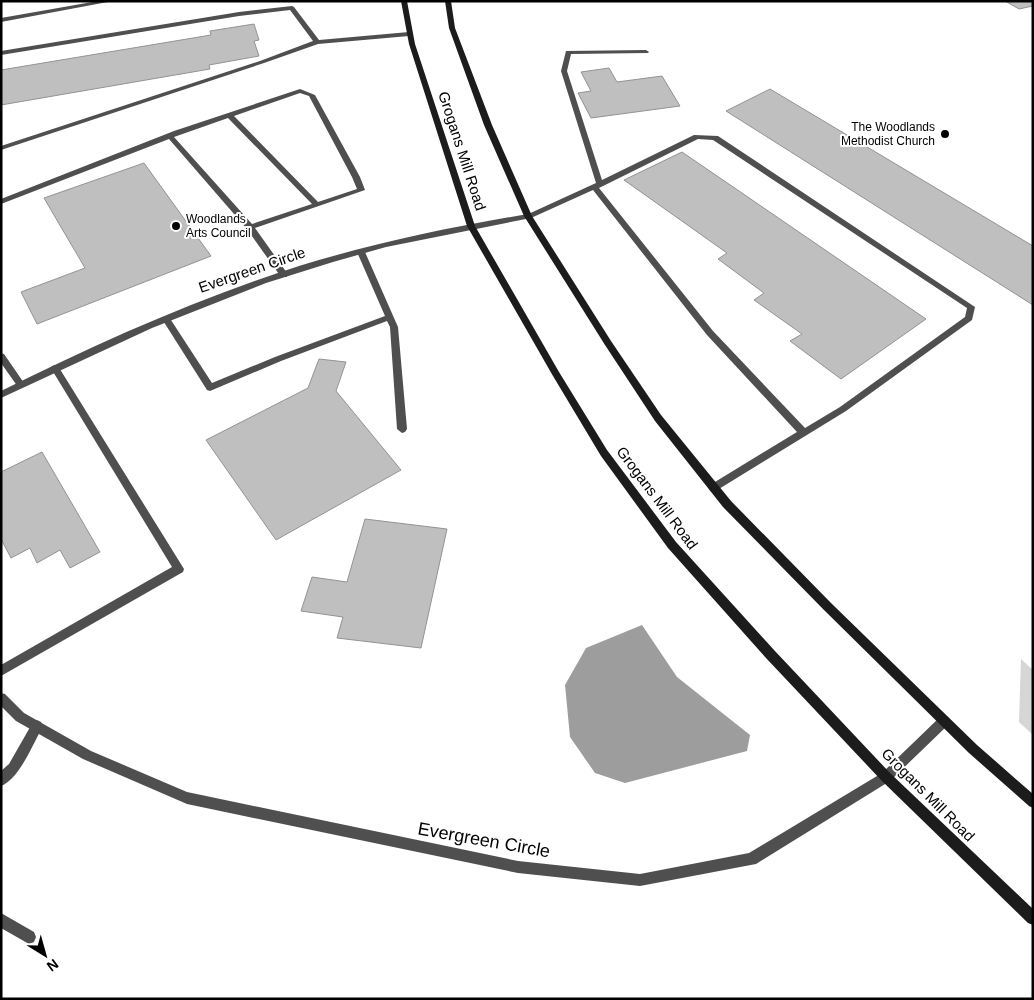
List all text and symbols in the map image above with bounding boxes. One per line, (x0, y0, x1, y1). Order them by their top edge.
street label: Grogans Mill Road (435, 89, 490, 213)
place label: The Woodlands Methodist Church (841, 120, 935, 148)
marker: The Woodlands Methodist Church (939, 128, 951, 140)
place label: Woodlands Arts Council (186, 212, 251, 240)
marker: Woodlands Arts Council (170, 220, 182, 232)
street label: Evergreen Circle (196, 243, 307, 296)
street label: Grogans Mill Road (613, 443, 702, 552)
street label: Grogans Mill Road (878, 745, 978, 845)
street label: Evergreen Circle (416, 819, 552, 861)
north arrow (20, 930, 70, 980)
text: N (44, 956, 62, 975)

